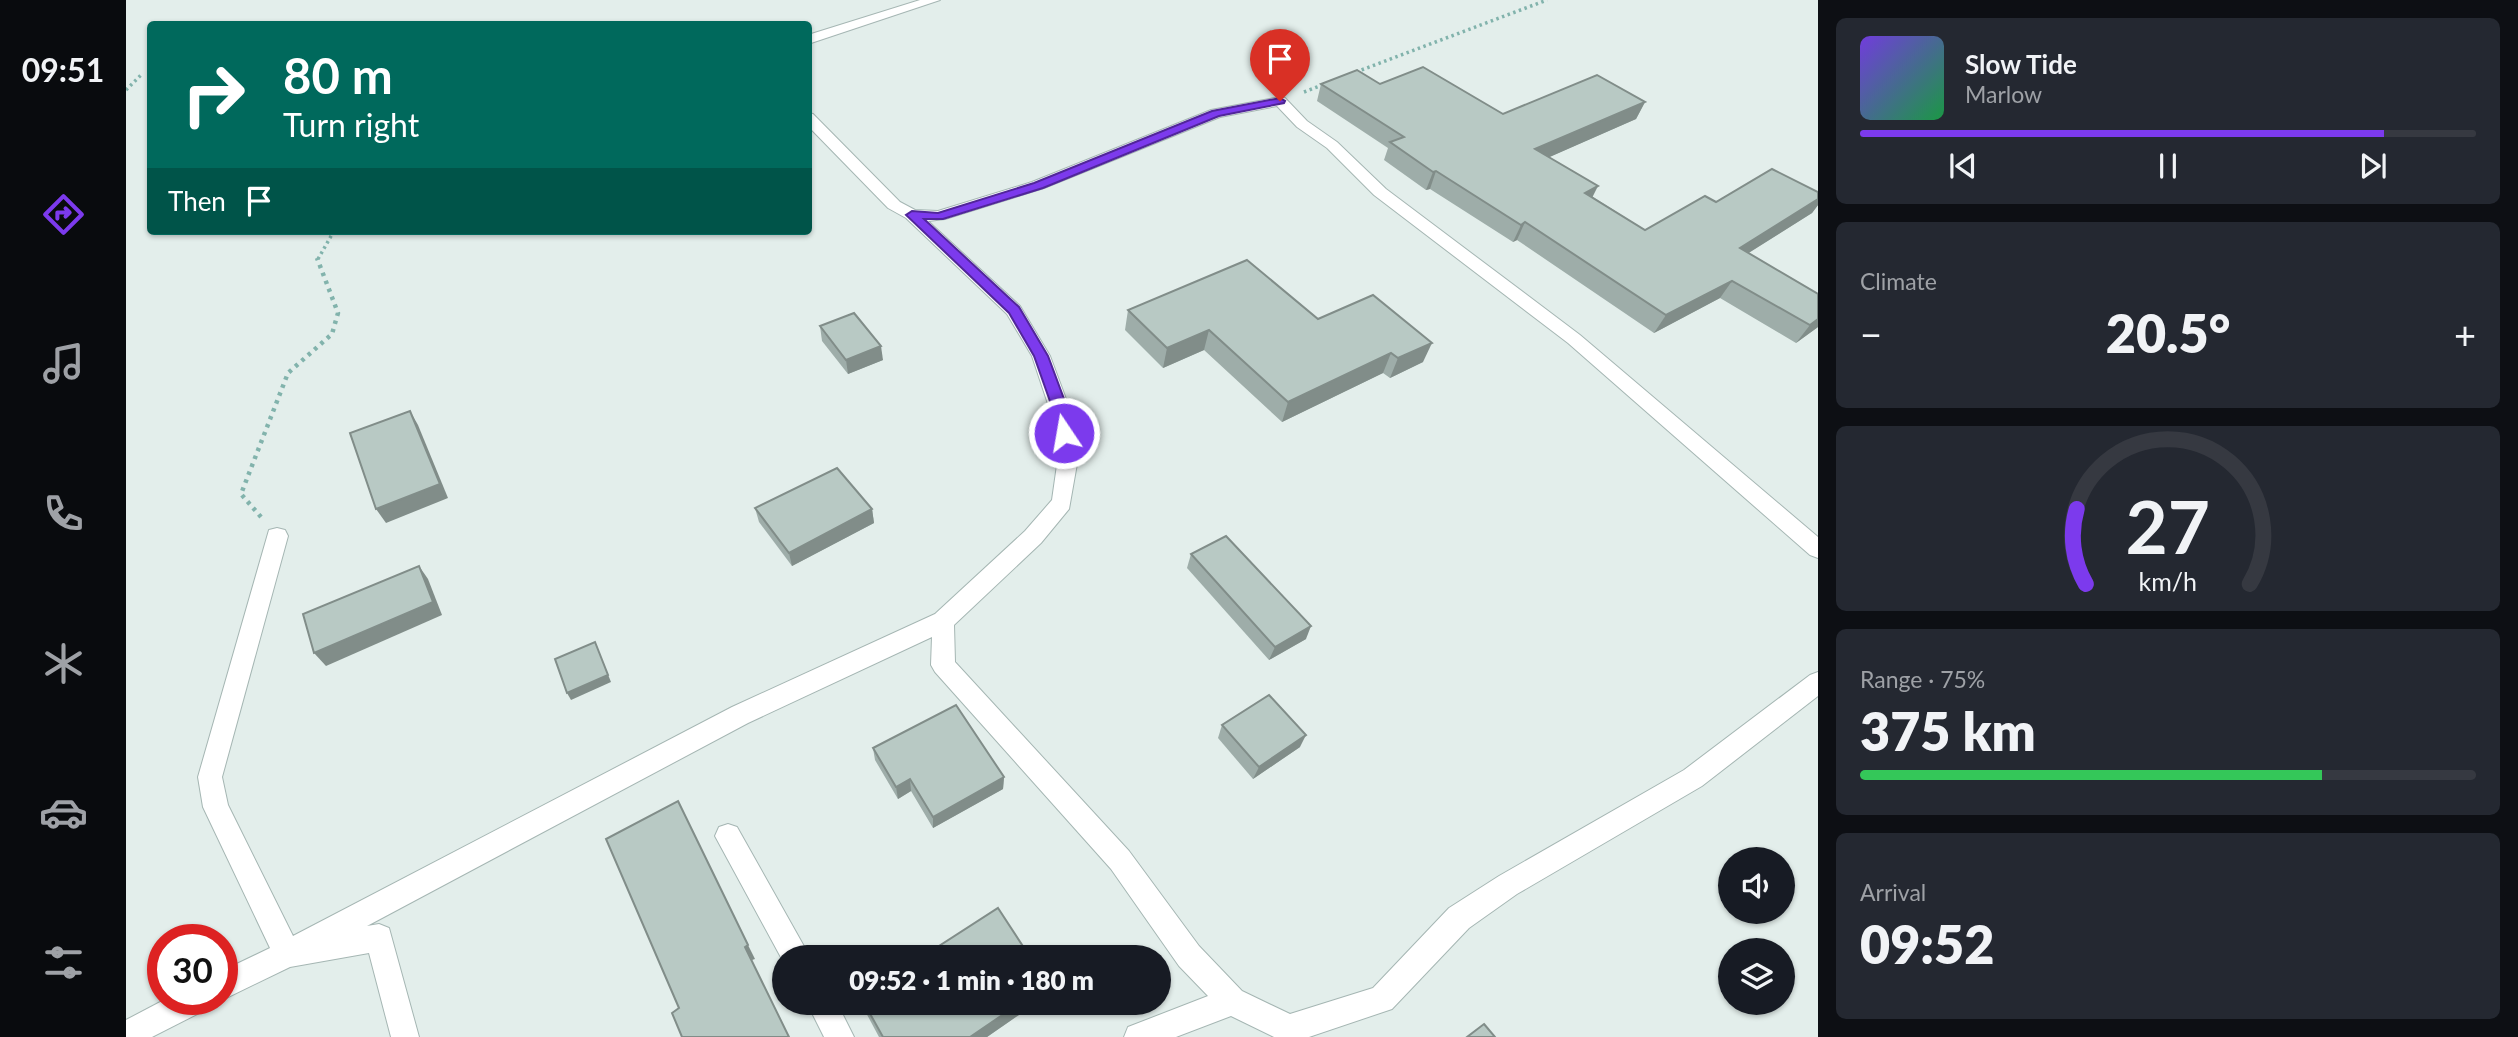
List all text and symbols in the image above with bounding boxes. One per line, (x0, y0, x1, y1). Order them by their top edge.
pin (1250, 29, 1310, 101)
icon: arrive (1261, 40, 1299, 78)
text: 80 m (283, 46, 393, 104)
text: Slow Tide (1965, 48, 2077, 80)
icon: right (168, 49, 259, 140)
text: 09:51 (22, 50, 104, 89)
text: Marlow (1965, 80, 2042, 108)
text: Turn right (283, 105, 419, 144)
icon: previous (1944, 147, 1982, 185)
icon: pause (2149, 147, 2187, 185)
icon: next (2354, 147, 2392, 185)
icon: arrive (240, 182, 278, 220)
text: Then (168, 185, 226, 217)
icon: directions (39, 190, 88, 239)
text: Climate (1860, 267, 1937, 295)
text: 20.5° (2106, 302, 2230, 364)
text: − (1860, 311, 1882, 357)
text: + (2454, 311, 2476, 357)
icon: music (39, 339, 88, 388)
position arrow (1027, 396, 1101, 470)
text: 27 (2126, 483, 2210, 571)
icon: phone (39, 489, 88, 538)
text: km/h (2139, 566, 2197, 596)
icon: climate (39, 639, 88, 688)
text: Range · 75% (1860, 665, 1985, 693)
text: 375 km (1860, 700, 2036, 762)
icon: car (39, 788, 88, 837)
map controls (1718, 847, 1795, 1015)
button: sound (1718, 847, 1795, 924)
text: Arrival (1860, 878, 1926, 906)
text: 09:52 (1860, 913, 1994, 975)
speed limit sign: 30 (147, 924, 238, 1015)
icon: filters (39, 938, 88, 987)
button: layers (1718, 938, 1795, 1015)
text: 09:52 · 1 min · 180 m (849, 964, 1094, 996)

